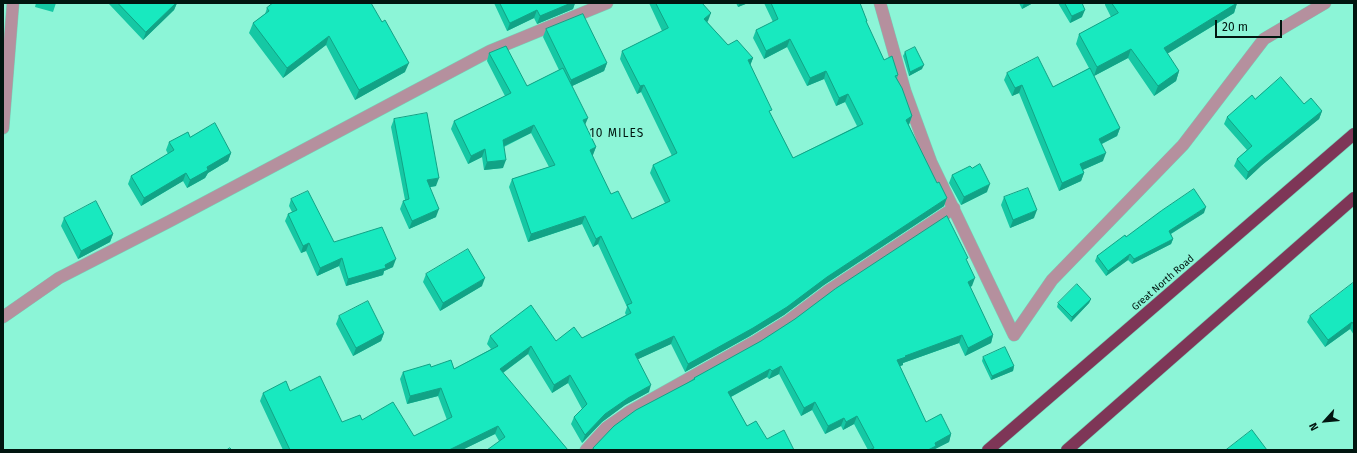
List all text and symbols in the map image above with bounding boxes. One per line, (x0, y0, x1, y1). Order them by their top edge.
scale bar (1217, 12, 1284, 38)
text: 20 m (1222, 20, 1248, 34)
district label: 10 MILES (590, 127, 644, 141)
street label: Great North Road (1129, 253, 1197, 313)
north arrow (1305, 401, 1345, 441)
text: N (1306, 420, 1321, 433)

